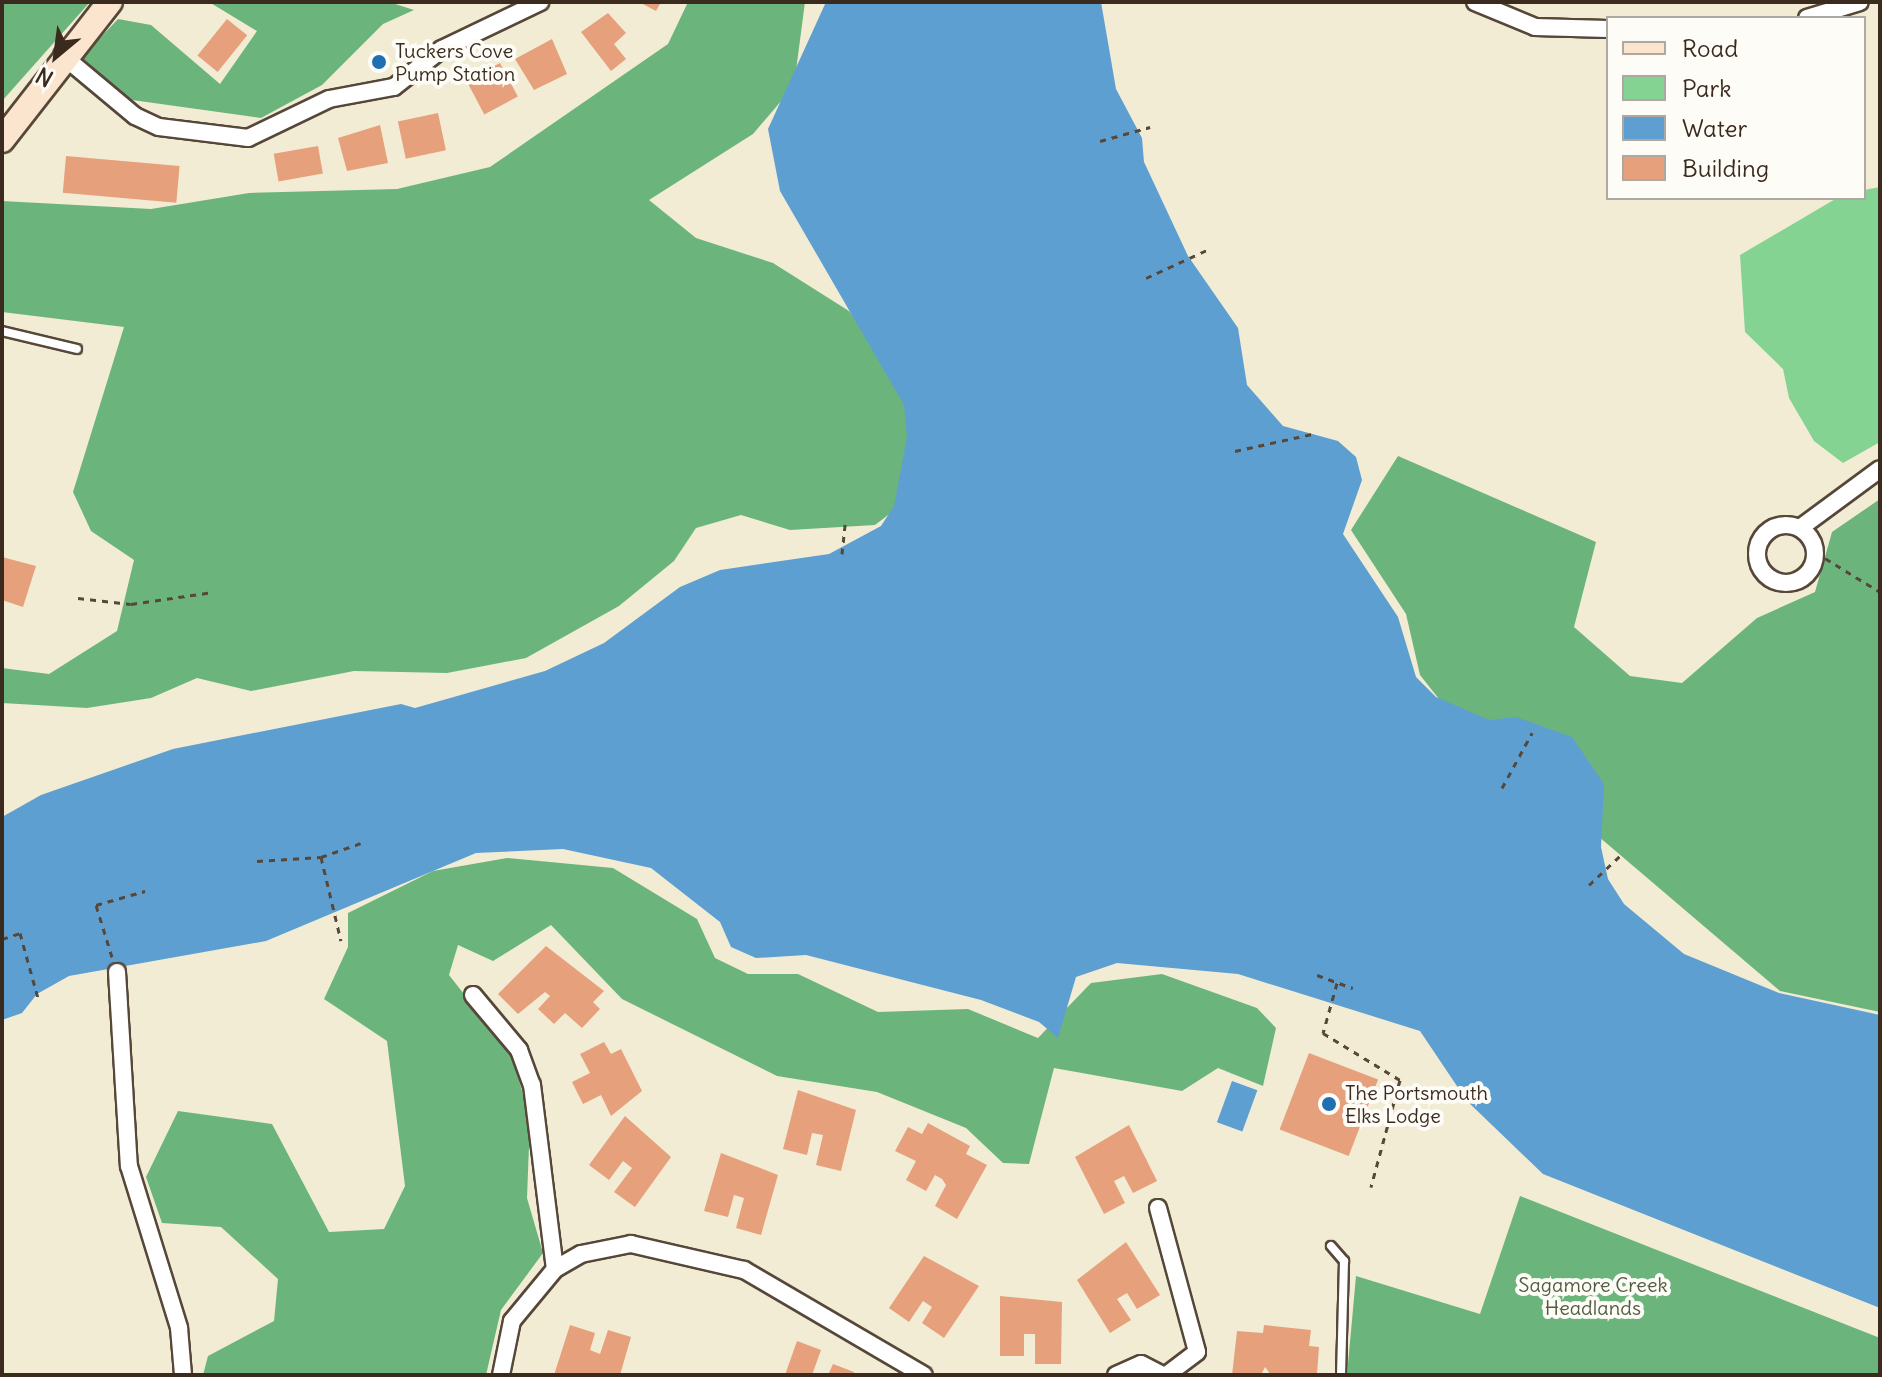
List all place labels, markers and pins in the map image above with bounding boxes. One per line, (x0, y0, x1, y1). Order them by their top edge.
place label: Tuckers Cove Pump Station (395, 38, 515, 85)
marker: Tuckers Cove Pump Station (370, 53, 388, 71)
place label: The Portsmouth Elks Lodge (1345, 1080, 1488, 1127)
marker: The Portsmouth Elks Lodge (1320, 1095, 1338, 1113)

